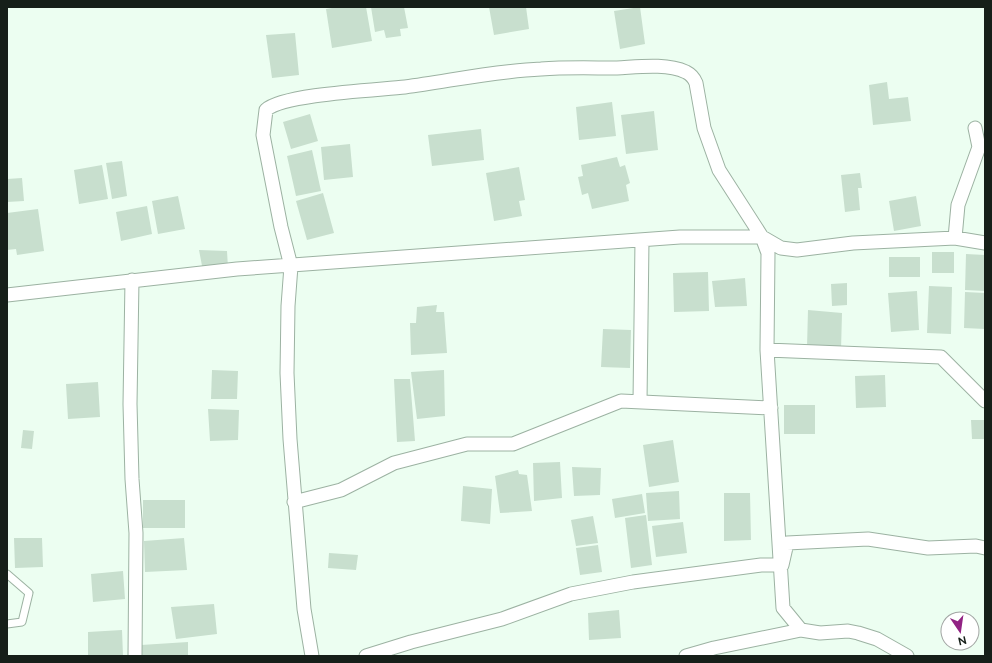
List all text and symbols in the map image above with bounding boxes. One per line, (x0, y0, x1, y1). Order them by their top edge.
north arrow (940, 611, 980, 651)
text: N (957, 633, 968, 648)

